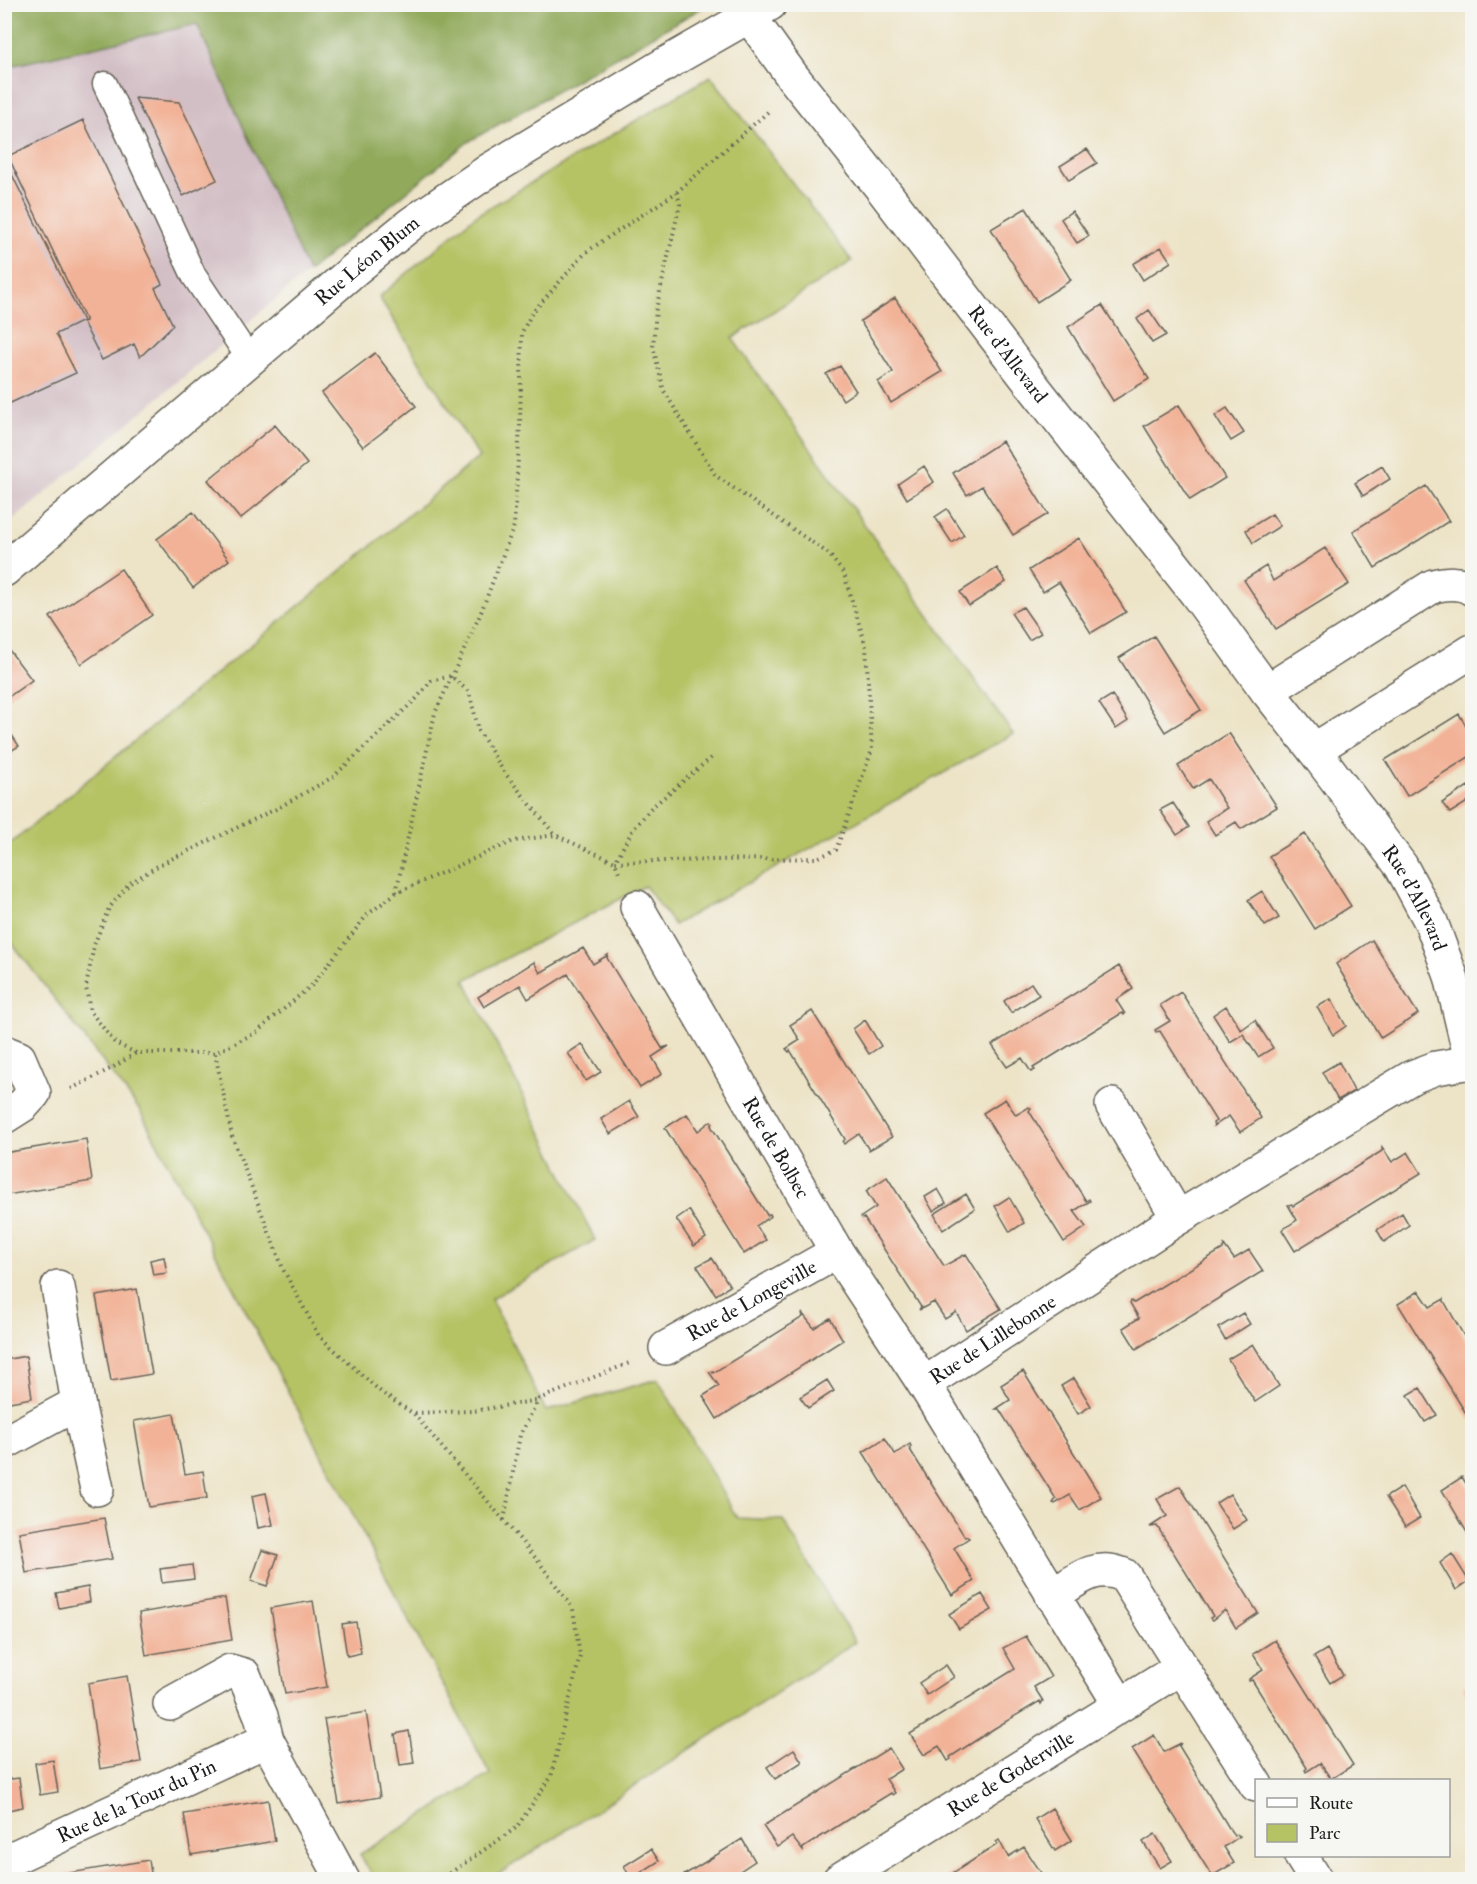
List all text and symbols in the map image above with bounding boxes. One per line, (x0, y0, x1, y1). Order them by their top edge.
street label: Rue Léon Blum (309, 210, 424, 311)
street label: Rue d'Allevard (963, 300, 1054, 408)
street label: Rue d'Allevard (1377, 840, 1453, 954)
street label: Rue de Bolbec (737, 1092, 816, 1203)
street label: Rue de Longeville (682, 1254, 821, 1346)
street label: Rue de Lillebonne (924, 1289, 1061, 1390)
street label: Rue de Goderville (943, 1725, 1078, 1822)
street label: Rue de la Tour du Pin (53, 1753, 220, 1848)
legend (1255, 1779, 1450, 1857)
text: Route (1309, 1792, 1353, 1815)
text: Parc (1309, 1822, 1340, 1845)

